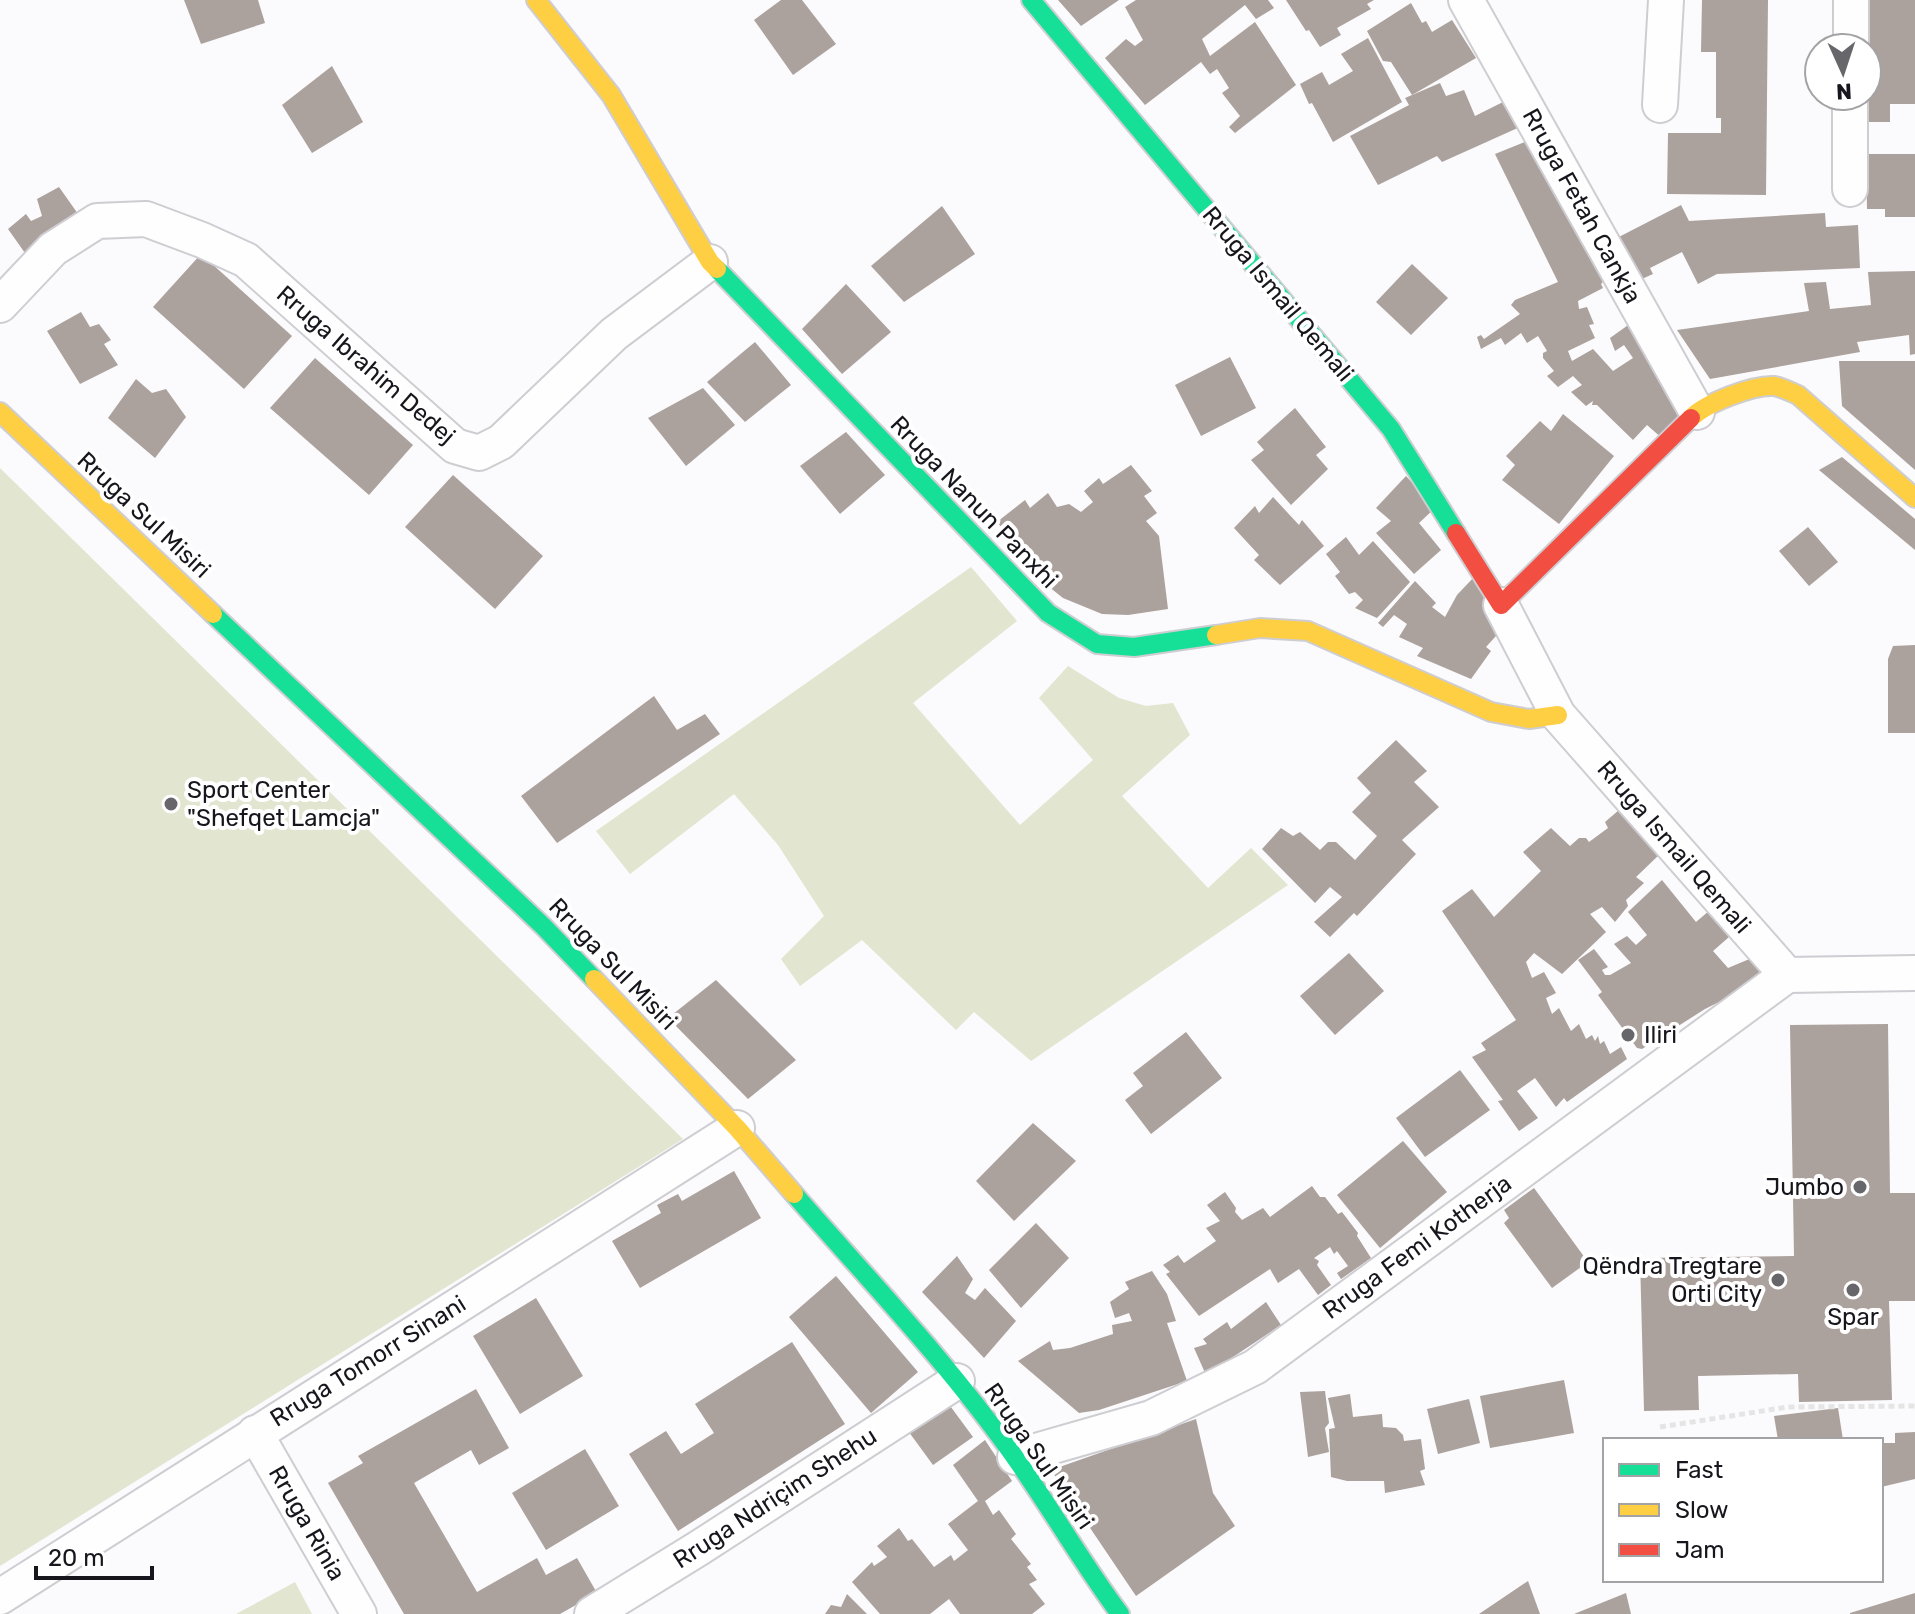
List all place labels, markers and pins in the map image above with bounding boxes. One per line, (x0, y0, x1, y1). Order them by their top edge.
place label: Sport Center "Shefqet Lamcja" (187, 776, 380, 832)
marker: Sport Center "Shefqet Lamcja" (162, 795, 180, 813)
place label: Iliri (1644, 1021, 1677, 1049)
marker: Iliri (1619, 1026, 1637, 1044)
place label: Jumbo (1765, 1173, 1844, 1201)
marker: Jumbo (1851, 1178, 1869, 1196)
place label: Qëndra Tregtare Orti City (1582, 1252, 1762, 1308)
marker: Qëndra Tregtare Orti City (1769, 1271, 1787, 1289)
marker: Spar (1844, 1281, 1862, 1299)
place label: Spar (1827, 1303, 1879, 1331)

